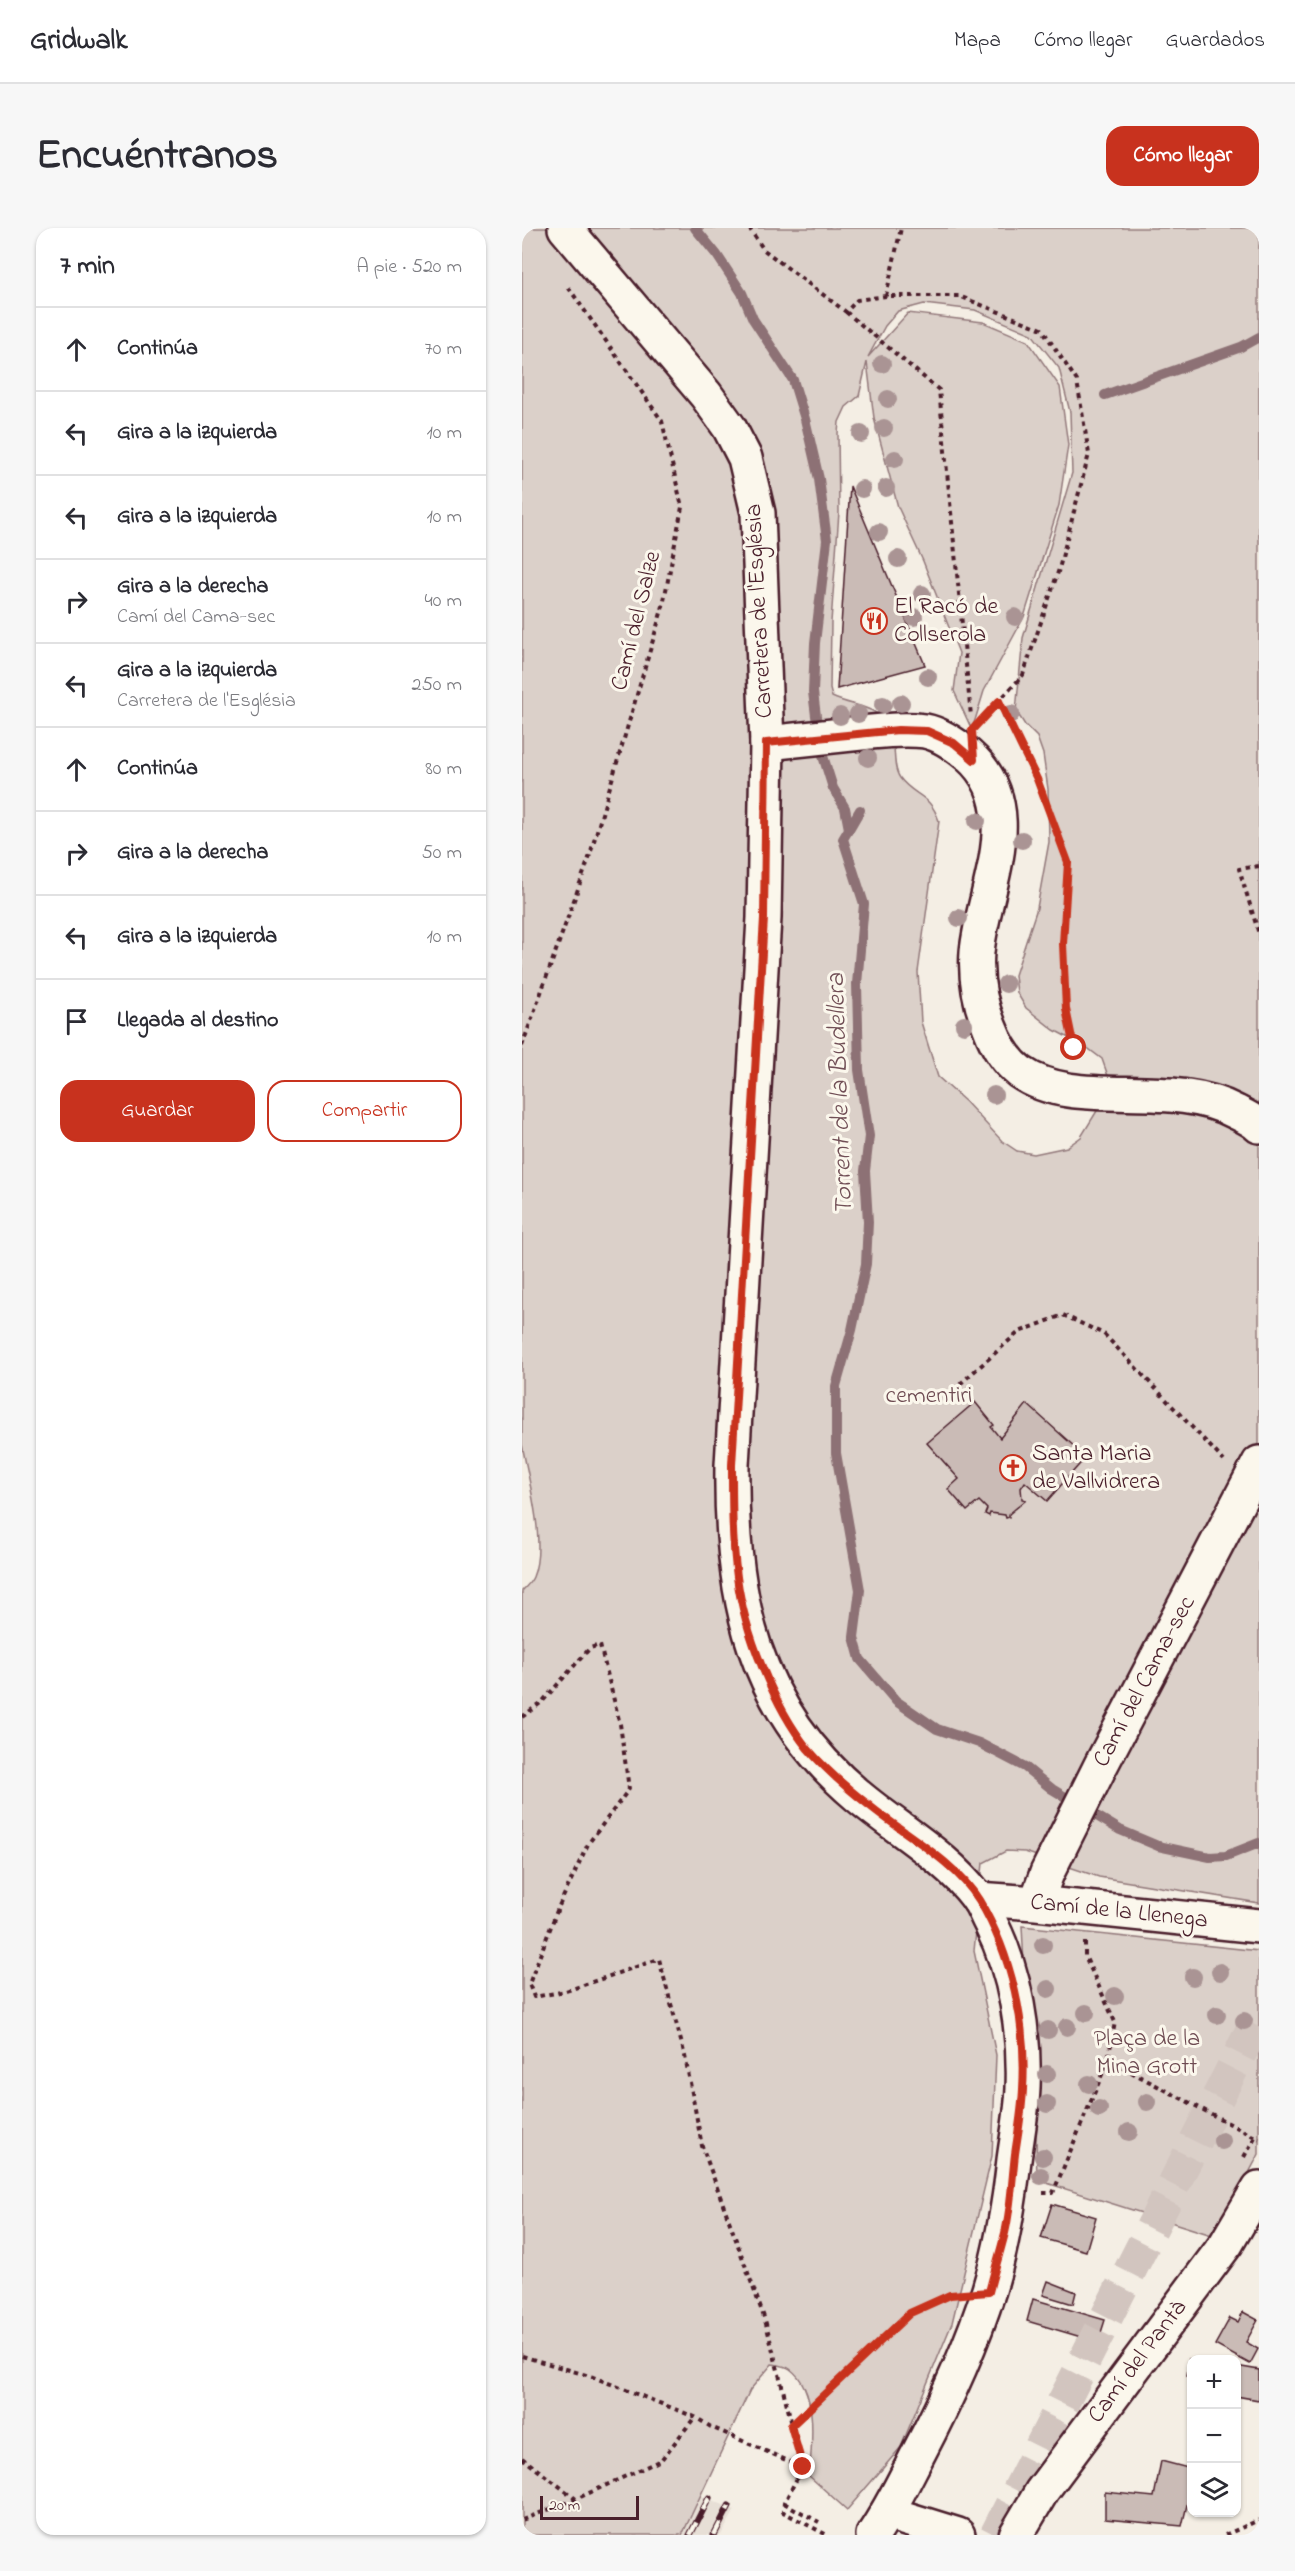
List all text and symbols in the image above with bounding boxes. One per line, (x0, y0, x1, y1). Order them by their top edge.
text: Gridwalk (30, 21, 127, 62)
text: Mapa (954, 26, 1001, 56)
text: Cómo llegar (1034, 26, 1132, 56)
text: Guardados (1165, 26, 1265, 56)
text: Encuéntranos (36, 126, 278, 187)
button: Cómo llegar (1106, 126, 1259, 186)
text: 7 min (60, 248, 115, 286)
text: A pie · 520 m (356, 253, 462, 282)
icon: ahead (60, 333, 93, 366)
text: Continúa (117, 333, 198, 365)
text: 70 m (425, 335, 462, 364)
icon: left (60, 417, 93, 450)
text: Gira a la izquierda (117, 417, 277, 449)
text: 10 m (426, 419, 462, 448)
icon: left (60, 501, 93, 534)
text: Gira a la izquierda (117, 501, 277, 533)
text: 10 m (426, 503, 462, 532)
street label: Carretera de l'Església (737, 503, 783, 719)
street label: Camí del Salze (603, 547, 671, 694)
text: Gira a la derecha (117, 571, 268, 603)
icon: right (60, 585, 93, 618)
text: 40 m (425, 587, 462, 616)
place label: El Racó de Collserola (894, 590, 998, 653)
text: Camí del Cama-sec (117, 603, 275, 632)
restaurant icon: El Racó de Collserola (859, 606, 889, 636)
text: Gira a la izquierda (117, 655, 277, 687)
icon: left (60, 669, 93, 702)
text: 250 m (411, 671, 462, 700)
text: Carretera de l'Església (117, 687, 296, 716)
icon: ahead (60, 753, 93, 786)
text: Continúa (117, 753, 198, 785)
text: 80 m (425, 755, 462, 784)
icon: right (60, 837, 93, 870)
text: Gira a la derecha (117, 837, 268, 869)
text: 50 m (421, 839, 462, 868)
icon: left (60, 921, 93, 954)
text: Gira a la izquierda (117, 921, 277, 953)
text: 10 m (426, 923, 462, 952)
water label: Torrent de la Budellera (818, 972, 864, 1216)
icon: arrive (60, 1005, 93, 1038)
text: Llegada al destino (117, 1005, 278, 1037)
route start (1060, 1034, 1086, 1060)
button: Guardar (60, 1080, 255, 1142)
button: Compartir (267, 1080, 462, 1142)
park label: cementiri (886, 1379, 972, 1414)
place label: Santa Maria de Vallvidrera (1032, 1437, 1160, 1500)
church icon: Santa Maria de Vallvidrera (998, 1453, 1028, 1483)
street label: Camí del Cama-sec (1085, 1590, 1205, 1774)
street label: Camí de la Llenega (1028, 1885, 1210, 1939)
park label: Plaça de la Mina Grott (1094, 2022, 1200, 2085)
street label: Camí del Pantà (1080, 2293, 1196, 2431)
map controls (1187, 2355, 1241, 2517)
button: + (1187, 2355, 1241, 2409)
button: − (1187, 2409, 1241, 2463)
route end (789, 2453, 815, 2479)
button: layers (1187, 2463, 1241, 2517)
scale bar (540, 2493, 639, 2520)
text: 20 m (549, 2494, 580, 2518)

